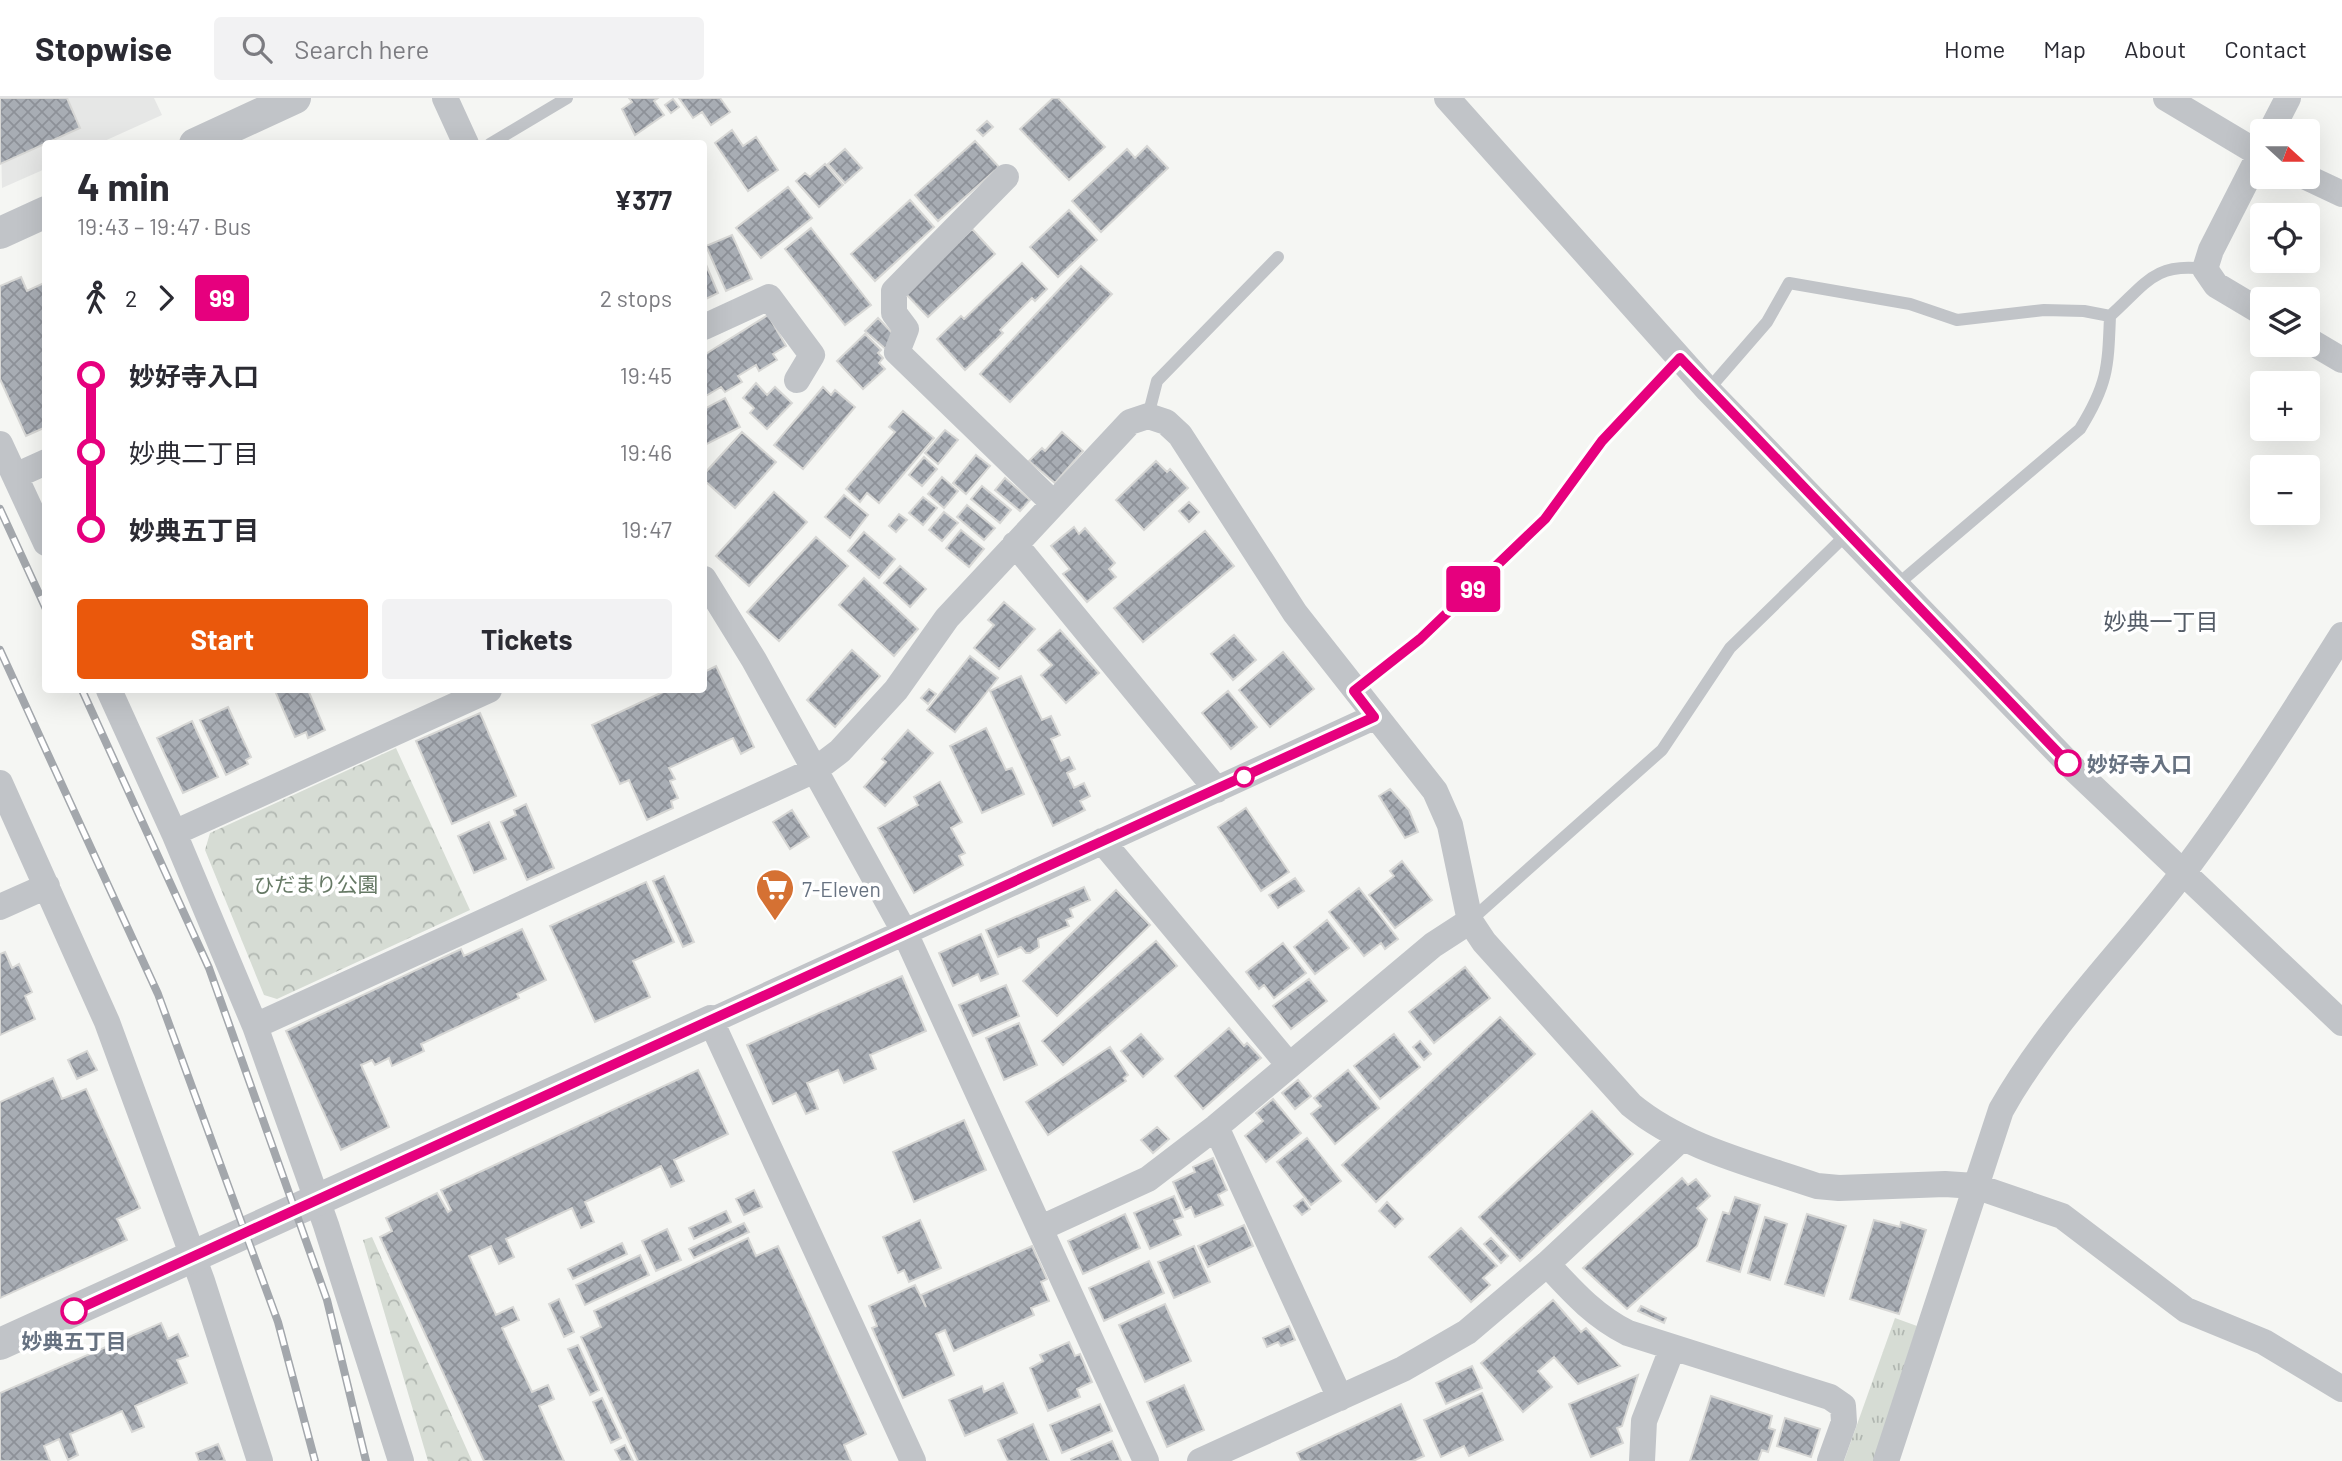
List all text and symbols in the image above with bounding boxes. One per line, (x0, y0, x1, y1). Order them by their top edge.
search box (214, 17, 704, 80)
text: Stopwise (35, 28, 172, 68)
icon: search (238, 29, 276, 67)
text: Search here (294, 33, 429, 64)
text: Home (1944, 34, 2005, 63)
text: Map (2043, 34, 2086, 63)
text: About (2124, 34, 2186, 63)
text: Contact (2224, 34, 2307, 63)
north arrow (2250, 119, 2320, 189)
map controls (2250, 119, 2320, 525)
text: 4 min (77, 163, 170, 209)
text: ¥377 (614, 184, 672, 215)
button: locate (2250, 203, 2320, 273)
text: 19:43 – 19:47 · Bus (77, 212, 251, 240)
icon: walk (77, 279, 115, 317)
icon: forward (147, 279, 185, 317)
text: 99 (209, 283, 235, 312)
text: 2 (125, 284, 137, 312)
text: 2 stops (600, 284, 672, 312)
button: layers (2250, 287, 2320, 357)
text: 妙好寺入口 (129, 360, 259, 391)
text: 19:45 (620, 361, 672, 389)
button: + (2250, 371, 2320, 441)
text: 妙典二丁目 (129, 437, 259, 468)
text: 19:46 (620, 438, 672, 466)
button: − (2250, 455, 2320, 525)
text: 妙典五丁目 (129, 514, 259, 545)
text: 19:47 (621, 515, 672, 543)
line badge: 99 (1442, 566, 1504, 612)
text: 99 (1460, 574, 1486, 603)
button: Start (77, 599, 368, 679)
button: Tickets (382, 599, 672, 679)
district label: 妙典一丁目 (2104, 607, 2219, 635)
marker: 妙好寺入口 (2055, 750, 2081, 776)
place label: 妙好寺入口 (2087, 751, 2192, 776)
unlabelled marker (1234, 767, 1254, 787)
supermarket icon: 7-Eleven (754, 867, 796, 922)
park label: ひだまり公園 (253, 871, 379, 896)
place label: 7-Eleven (802, 876, 881, 901)
marker: 妙典五丁目 (61, 1298, 87, 1324)
place label: 妙典五丁目 (22, 1328, 127, 1353)

